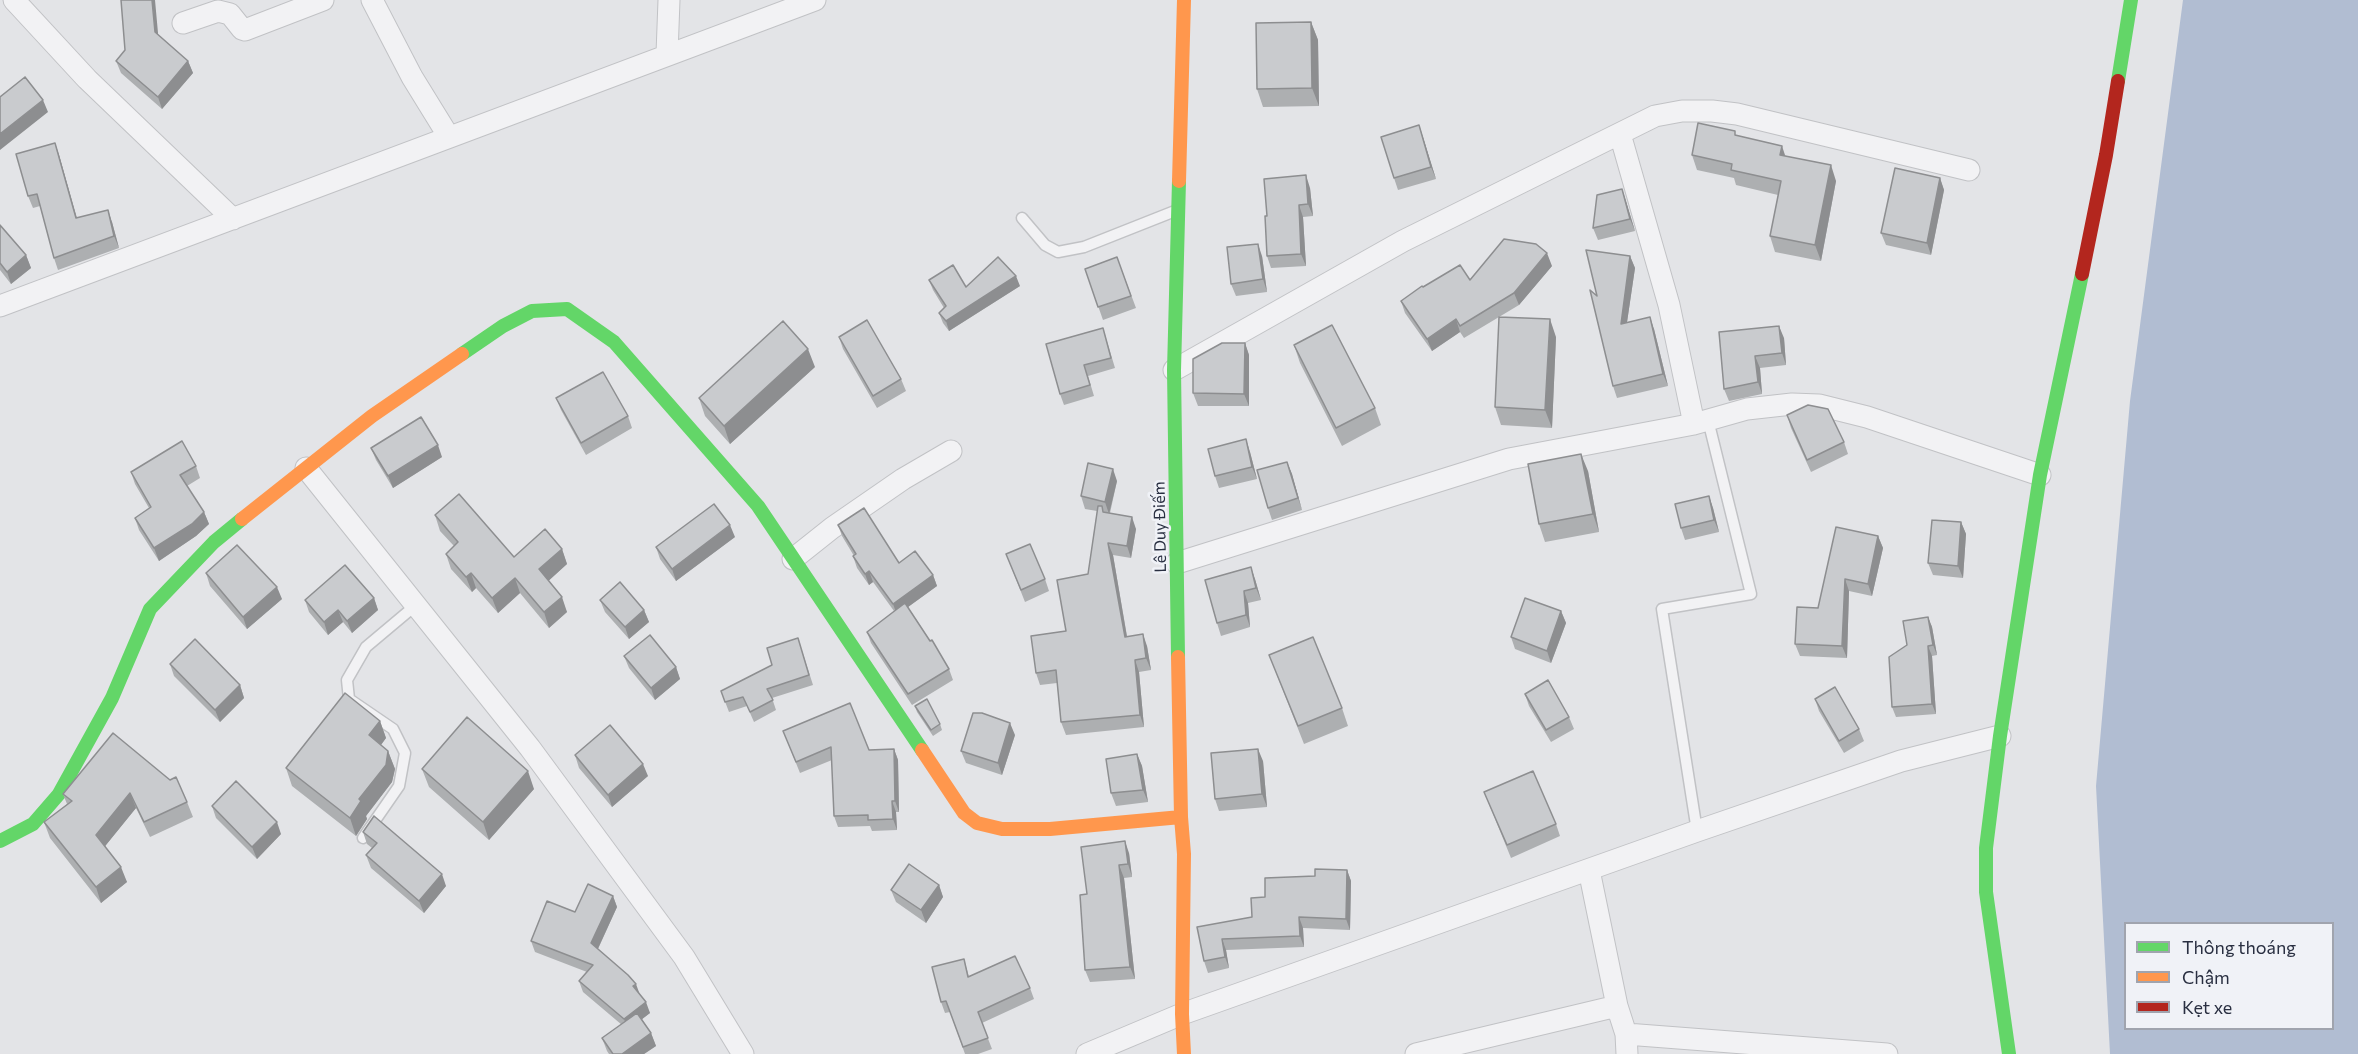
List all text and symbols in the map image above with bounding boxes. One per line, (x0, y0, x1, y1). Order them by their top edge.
street label: Lê Duy Điếm (1150, 481, 1170, 573)
legend (2124, 922, 2334, 1030)
text: Thông thoáng (2182, 936, 2296, 958)
text: Chậm (2182, 966, 2230, 988)
text: Kẹt xe (2182, 996, 2232, 1018)

